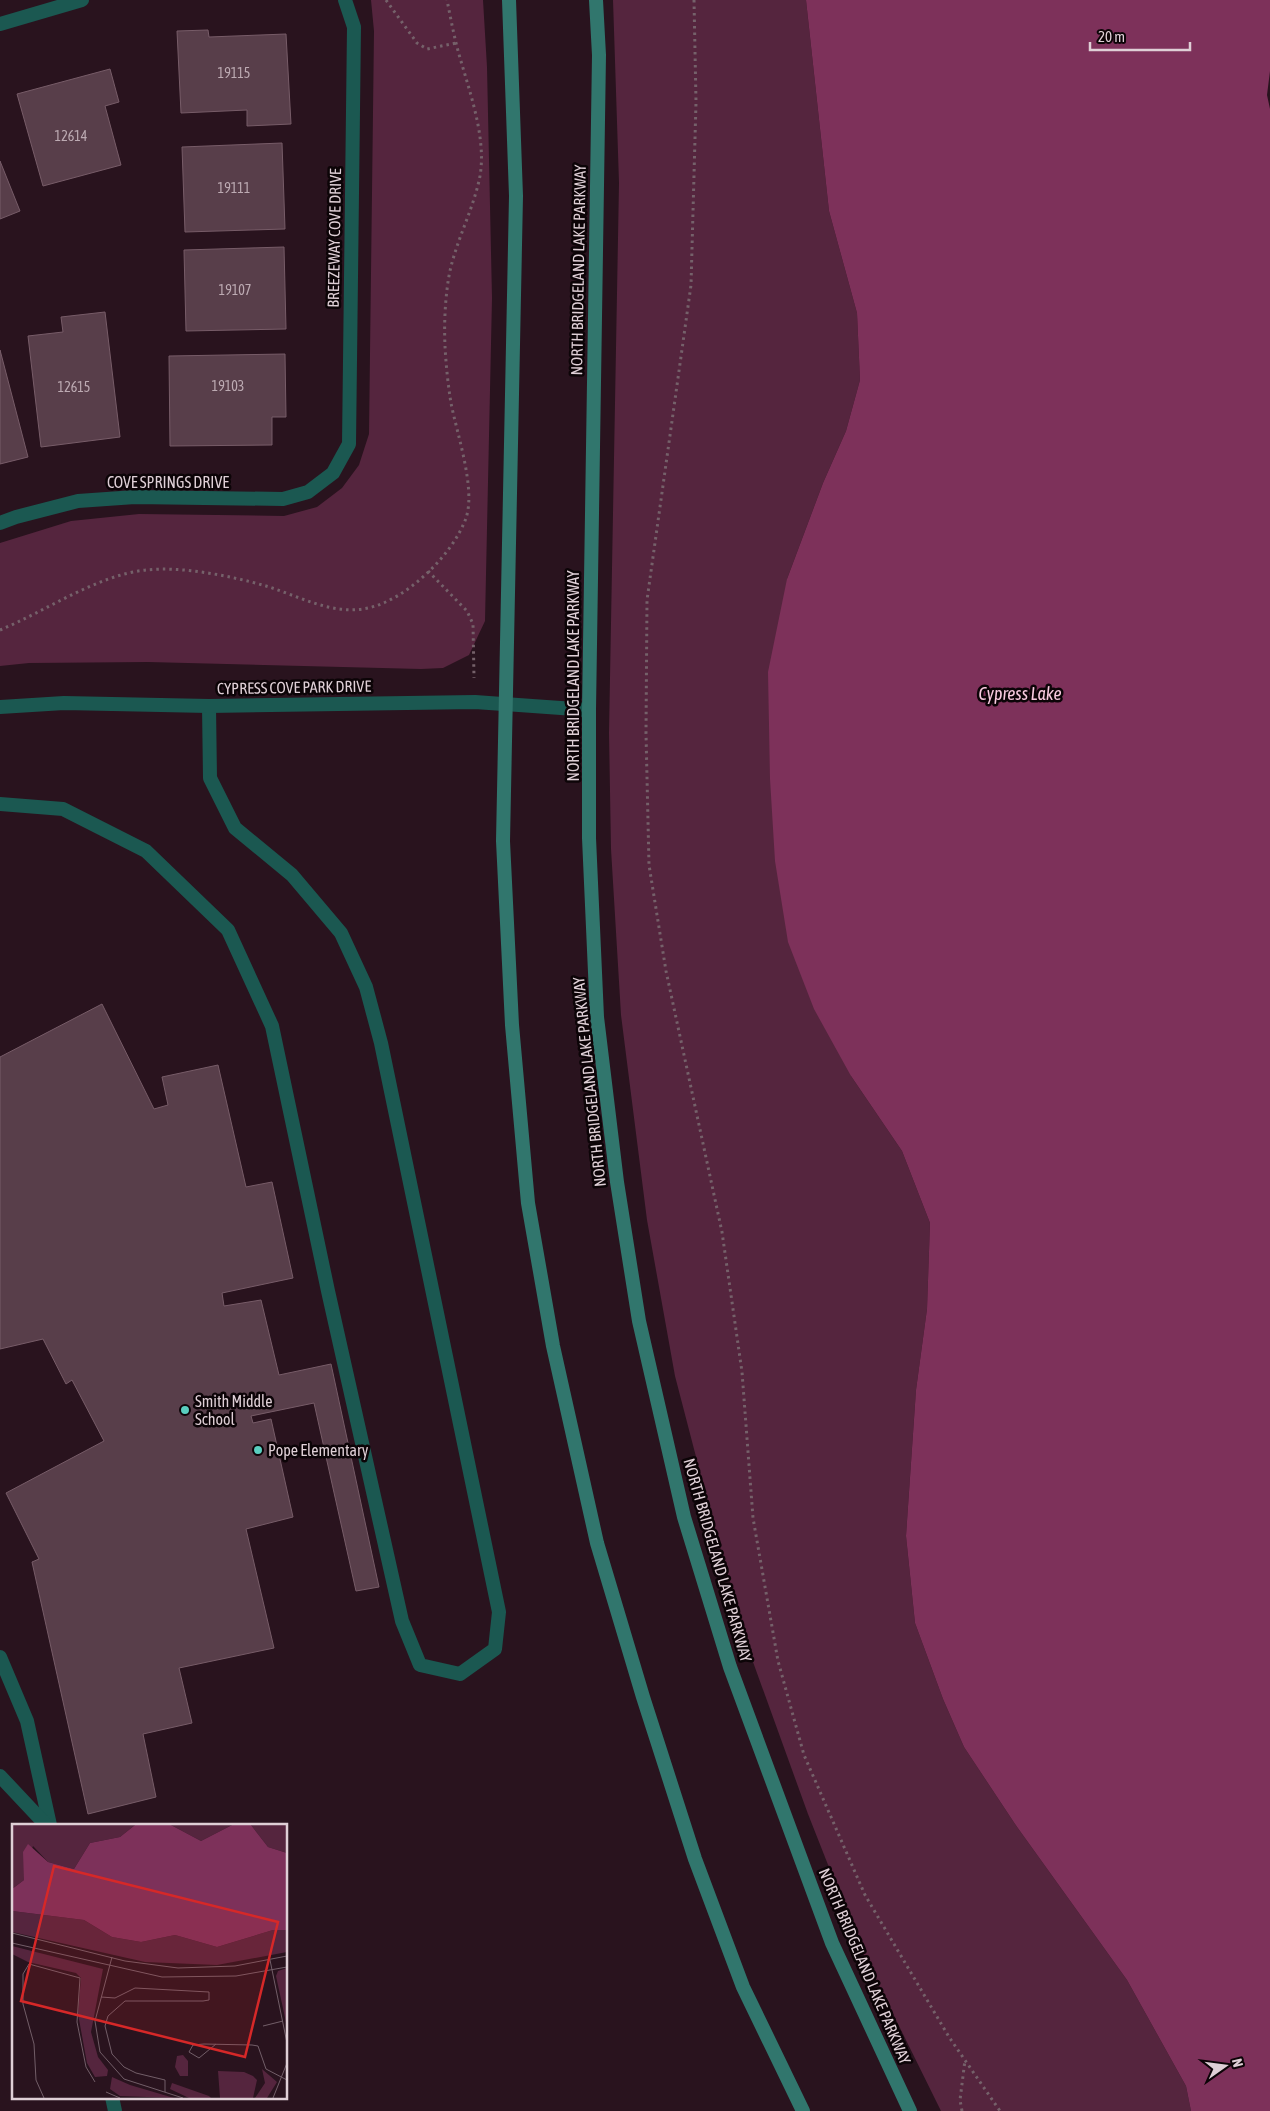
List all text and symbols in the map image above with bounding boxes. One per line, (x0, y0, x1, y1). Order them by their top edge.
scale bar (1090, 20, 1190, 52)
text: 20 m (1098, 28, 1125, 45)
house number: 19115 (218, 65, 250, 81)
house number: 12614 (55, 128, 88, 144)
street label: NORTH BRIDGELAND LAKE PARKWAY (567, 163, 589, 376)
street label: BREEZEWAY COVE DRIVE (324, 168, 344, 308)
house number: 19111 (218, 180, 250, 196)
house number: 19107 (219, 282, 251, 298)
house number: 19103 (212, 378, 244, 394)
house number: 12615 (58, 379, 90, 395)
street label: COVE SPRINGS DRIVE (107, 473, 229, 491)
street label: NORTH BRIDGELAND LAKE PARKWAY (564, 570, 582, 782)
street label: CYPRESS COVE PARK DRIVE (217, 677, 371, 697)
water label: Cypress Lake (978, 683, 1062, 704)
street label: NORTH BRIDGELAND LAKE PARKWAY (569, 975, 609, 1188)
place label: Smith Middle School (195, 1392, 272, 1428)
marker: Smith Middle School (179, 1404, 191, 1416)
place label: Pope Elementary (268, 1441, 369, 1460)
marker: Pope Elementary (252, 1444, 264, 1456)
street label: NORTH BRIDGELAND LAKE PARKWAY (680, 1456, 756, 1665)
inset map (12, 1824, 288, 2098)
street label: NORTH BRIDGELAND LAKE PARKWAY (815, 1865, 915, 2067)
north arrow (1200, 2041, 1250, 2091)
text: N (1229, 2057, 1246, 2069)

